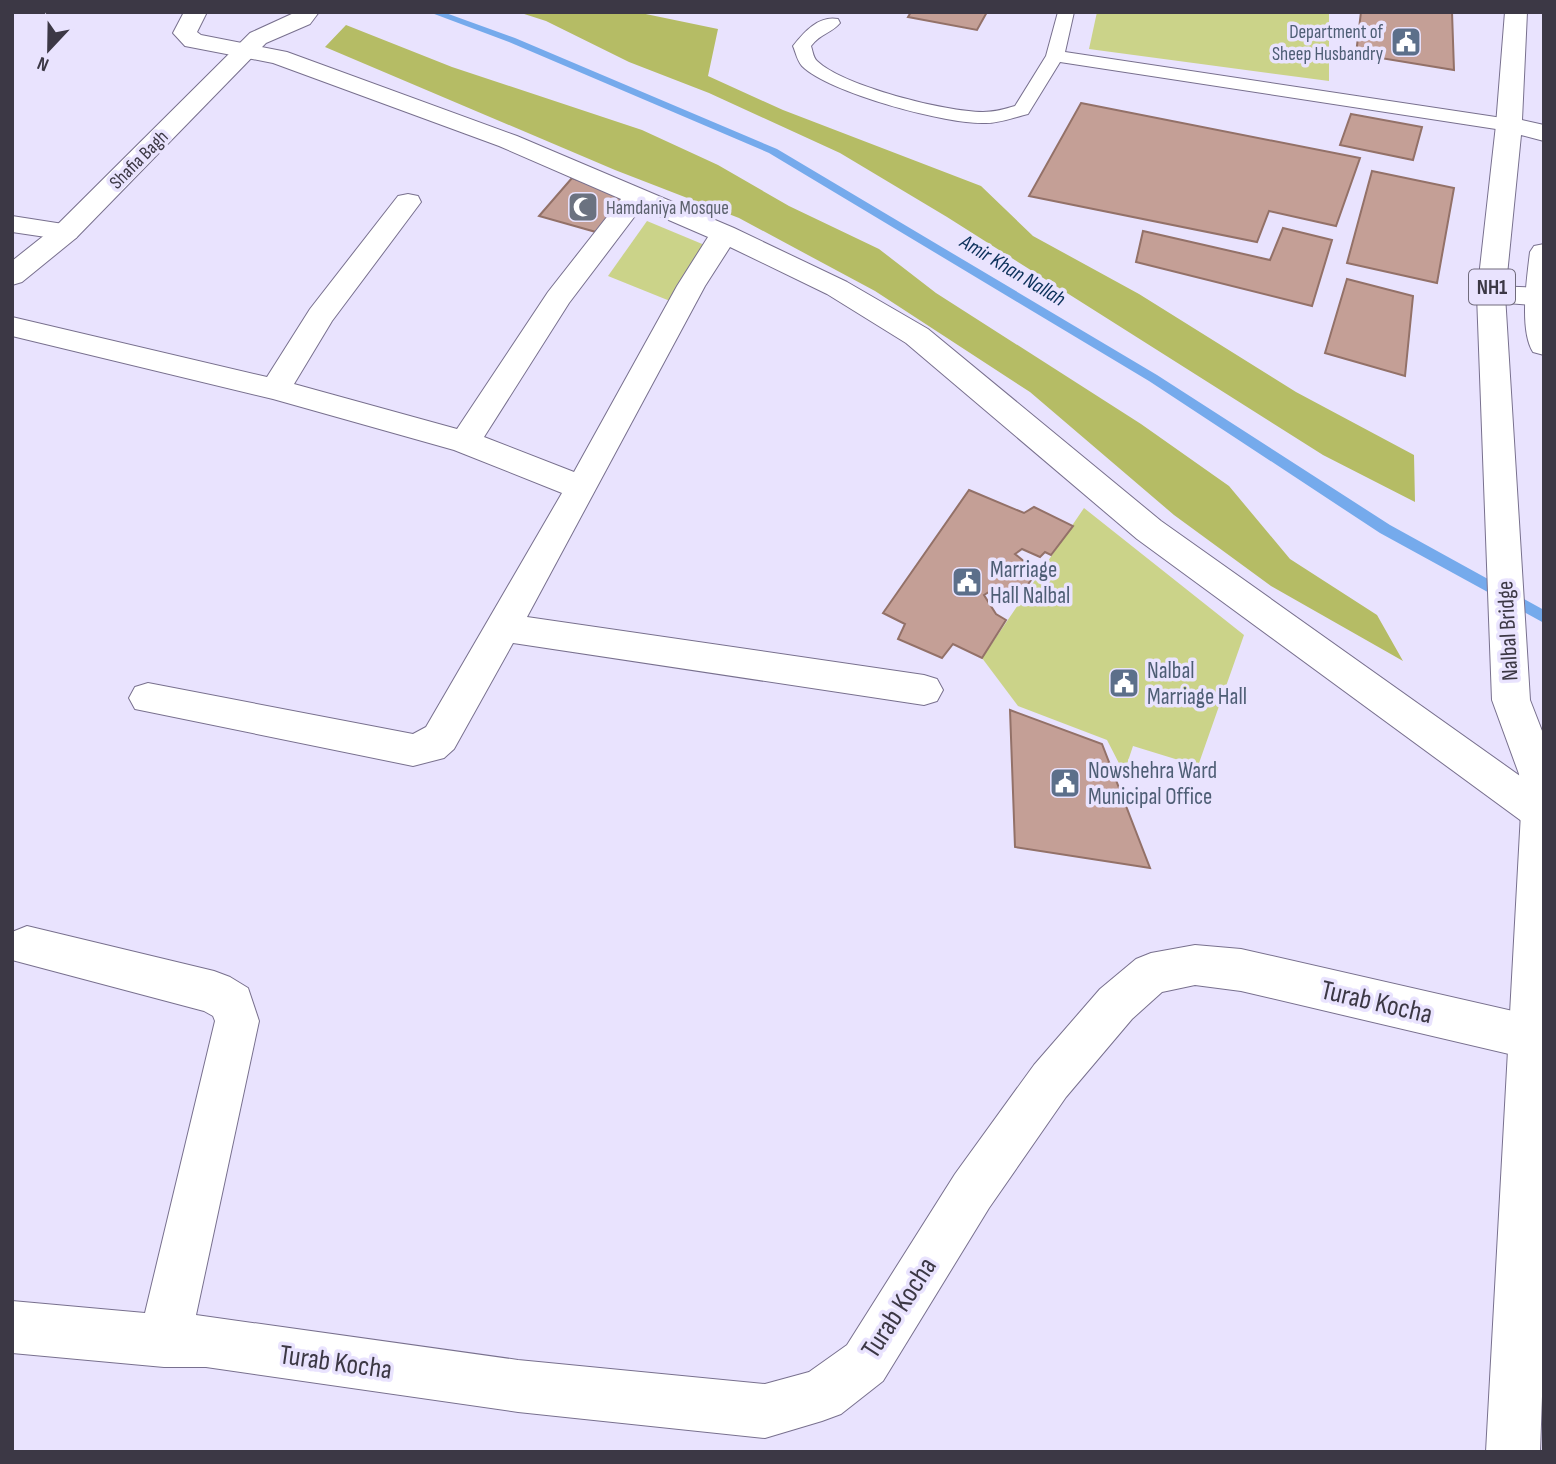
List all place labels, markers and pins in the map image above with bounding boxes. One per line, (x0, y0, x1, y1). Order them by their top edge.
place label: Department of Sheep Husbandry (1272, 21, 1384, 66)
public building icon: Department of Sheep Husbandry (1389, 25, 1423, 59)
mosque icon: Hamdaniya Mosque (566, 190, 600, 224)
place label: Hamdaniya Mosque (606, 197, 729, 220)
place label: Marriage Hall Nalbal (990, 556, 1070, 610)
public building icon: Marriage Hall Nalbal (950, 565, 984, 599)
place label: Nalbal Marriage Hall (1147, 657, 1247, 711)
public building icon: Nalbal Marriage Hall (1107, 666, 1141, 700)
place label: Nowshehra Ward Municipal Office (1088, 757, 1217, 811)
public building icon: Nowshehra Ward Municipal Office (1048, 766, 1082, 800)

